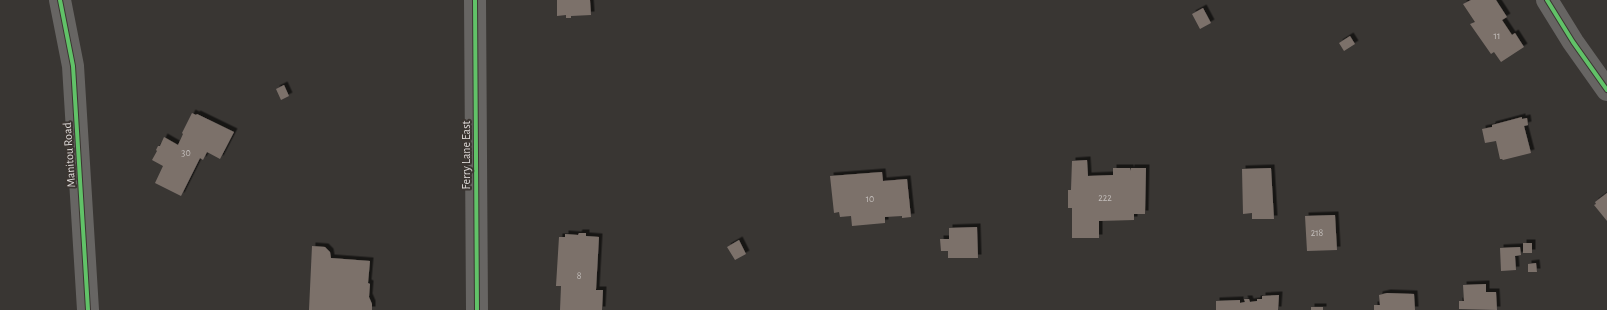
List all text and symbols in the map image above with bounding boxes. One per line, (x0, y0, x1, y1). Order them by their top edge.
house number: 11 (1494, 31, 1500, 41)
street label: Ferry Lane East (460, 120, 473, 189)
street label: Manitou Road (61, 122, 77, 188)
house number: 30 (181, 148, 191, 158)
house number: 222 (1098, 193, 1112, 203)
house number: 10 (866, 194, 874, 204)
house number: 218 (1311, 228, 1324, 238)
house number: 8 (577, 271, 582, 281)

